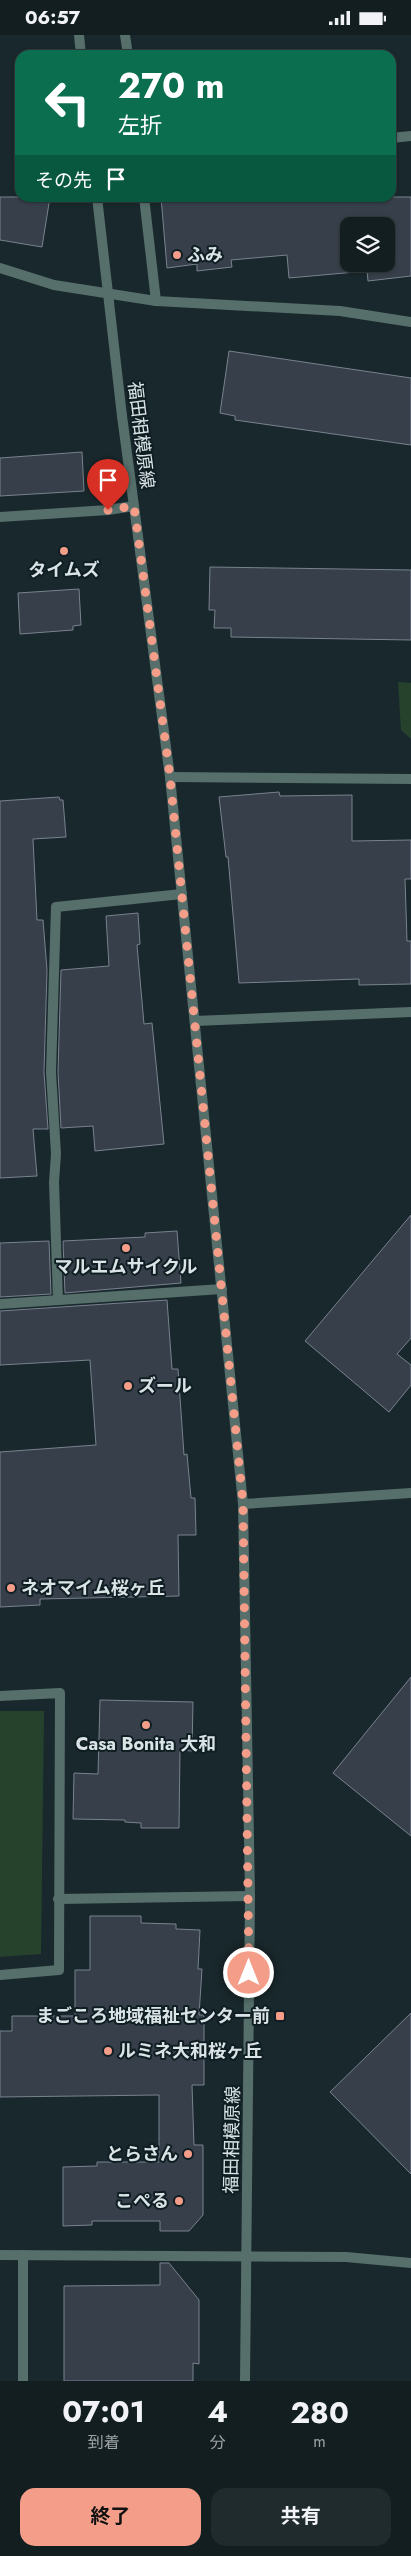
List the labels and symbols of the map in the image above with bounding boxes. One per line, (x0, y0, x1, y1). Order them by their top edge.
place label: ふみ (187, 242, 223, 268)
marker: ふみ (171, 249, 183, 261)
street label: 福田相模原線 (122, 380, 160, 490)
pin (87, 459, 129, 510)
marker: タイムズ (58, 545, 70, 557)
place label: タイムズ (28, 557, 100, 583)
marker: マルエムサイクル (120, 1242, 132, 1254)
place label: マルエムサイクル (54, 1254, 198, 1280)
place label: ズール (138, 1373, 192, 1399)
marker: ズール (122, 1380, 134, 1392)
place label: ネオマイム桜ヶ丘 (21, 1575, 165, 1601)
marker: ネオマイム桜ヶ丘 (5, 1582, 17, 1594)
marker: Casa Bonita 大和 (140, 1719, 152, 1731)
place label: Casa Bonita 大和 (76, 1731, 216, 1757)
position arrow (222, 1946, 274, 1998)
place label: まごころ地域福祉センター前 (36, 2003, 270, 2029)
marker: まごころ地域福祉センター前 (274, 2010, 286, 2022)
place label: ルミネ大和桜ヶ丘 (118, 2038, 262, 2064)
marker: ルミネ大和桜ヶ丘 (102, 2045, 114, 2057)
street label: 福田相模原線 (218, 2086, 246, 2194)
place label: とらさん (106, 2141, 178, 2167)
marker: とらさん (182, 2148, 194, 2160)
place label: こぺる (115, 2188, 169, 2214)
marker: こぺる (173, 2195, 185, 2207)

